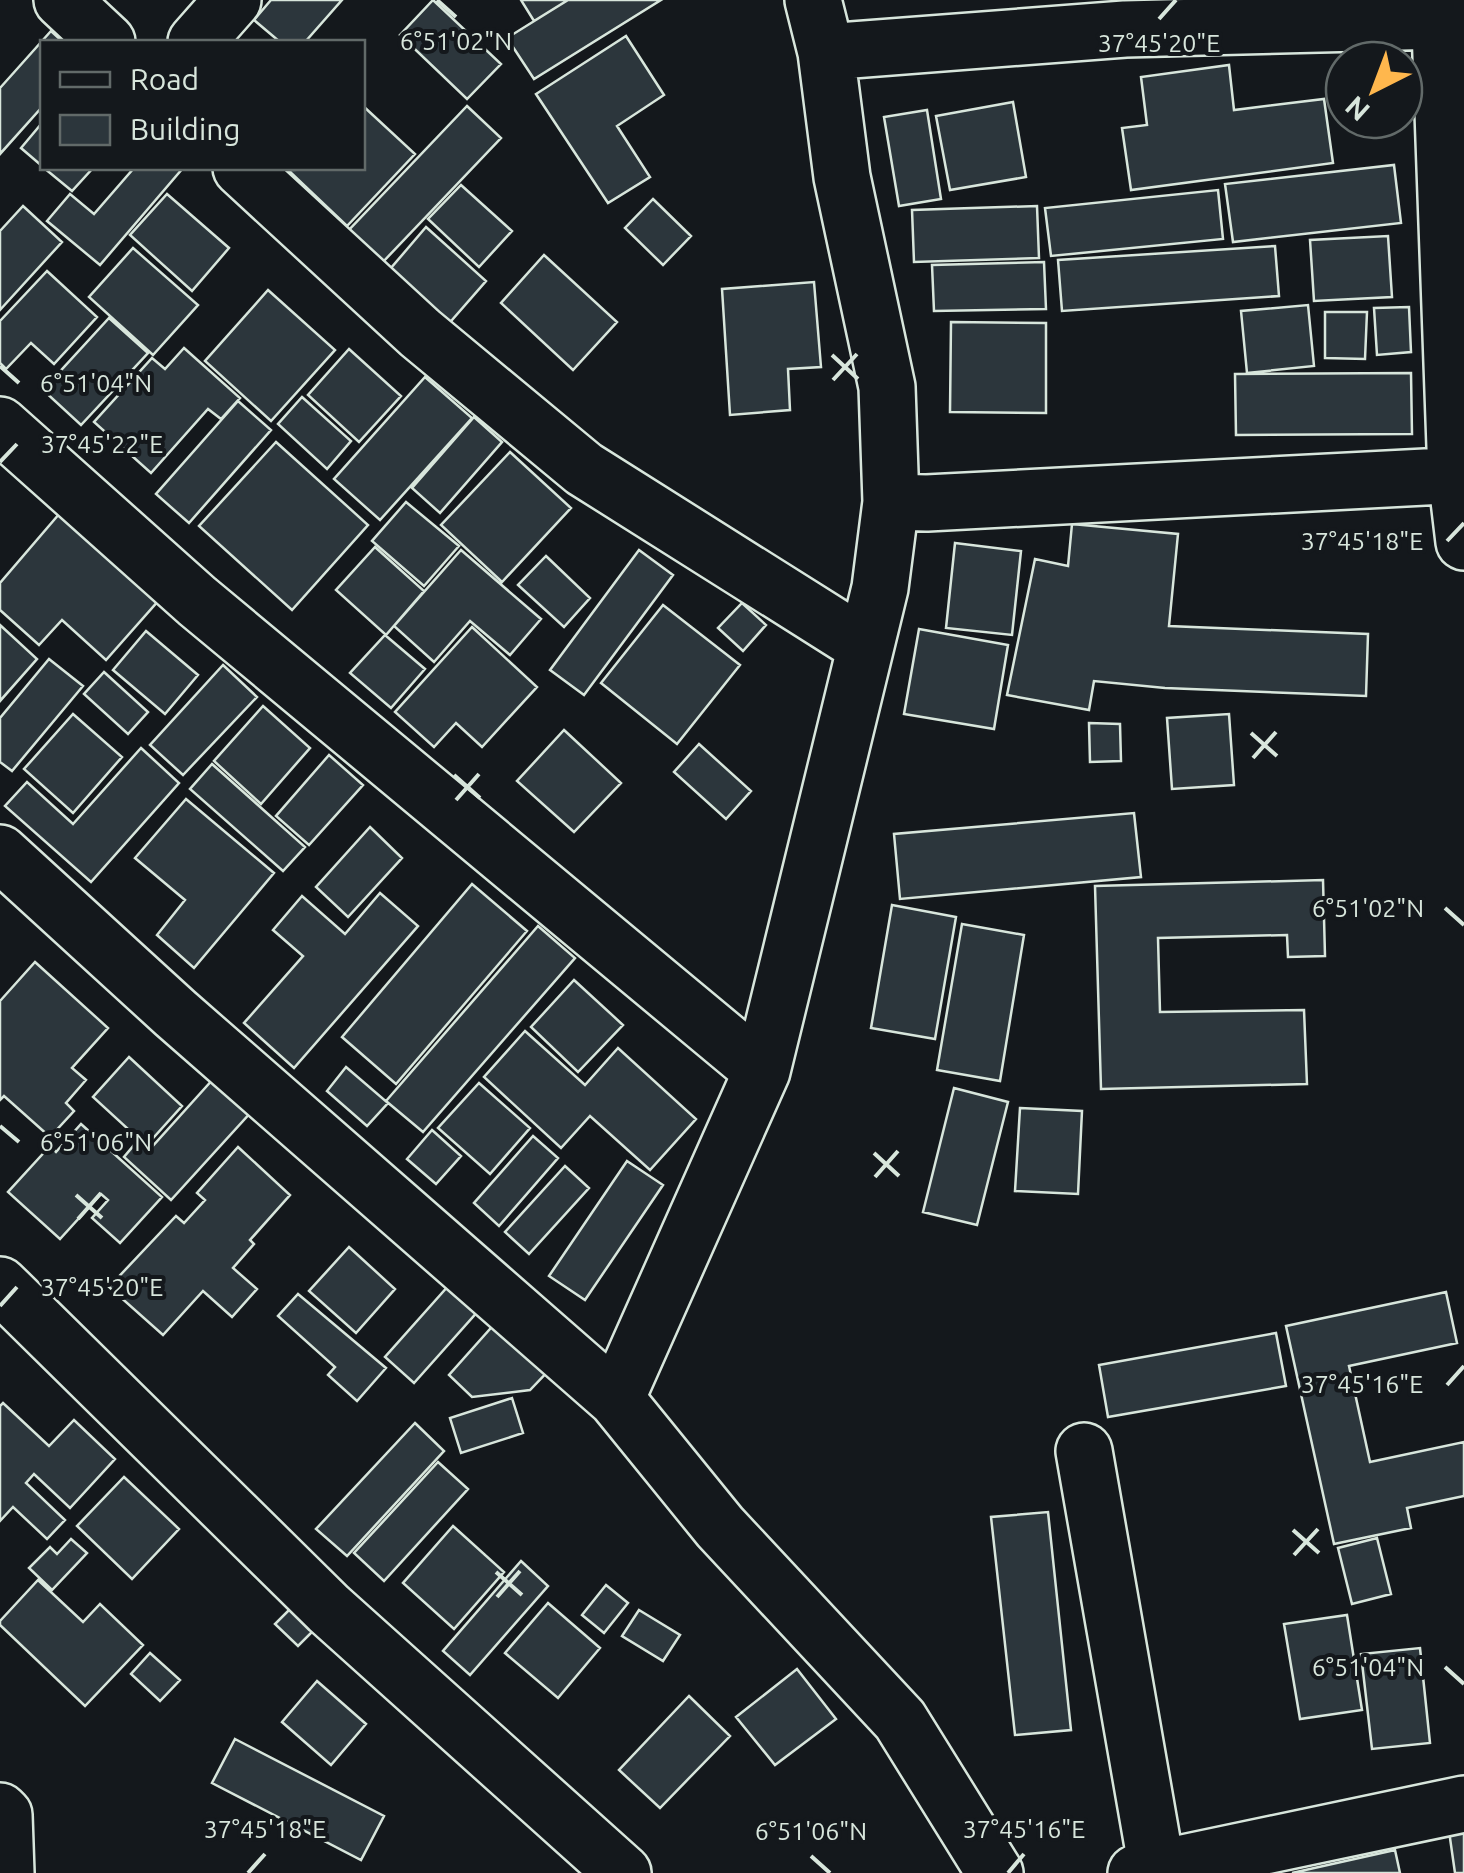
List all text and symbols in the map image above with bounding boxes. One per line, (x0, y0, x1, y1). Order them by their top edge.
text: 6°51'02"N (400, 27, 512, 55)
text: 37°45'20"E (1098, 29, 1220, 57)
legend (40, 40, 365, 170)
north arrow (1324, 40, 1424, 140)
text: Road (130, 62, 199, 96)
text: N (1339, 90, 1375, 127)
text: Building (130, 112, 241, 146)
text: 6°51'04"N (40, 369, 152, 397)
text: 37°45'22"E (41, 430, 163, 458)
text: 37°45'18"E (1301, 527, 1423, 555)
text: 6°51'02"N (1312, 894, 1424, 922)
text: 6°51'06"N (40, 1128, 152, 1156)
text: 37°45'20"E (41, 1273, 163, 1301)
text: 37°45'16"E (1301, 1370, 1423, 1398)
text: 6°51'04"N (1312, 1653, 1424, 1681)
text: 37°45'18"E (204, 1815, 326, 1843)
text: 37°45'16"E (963, 1815, 1085, 1843)
text: 6°51'06"N (755, 1817, 867, 1845)

